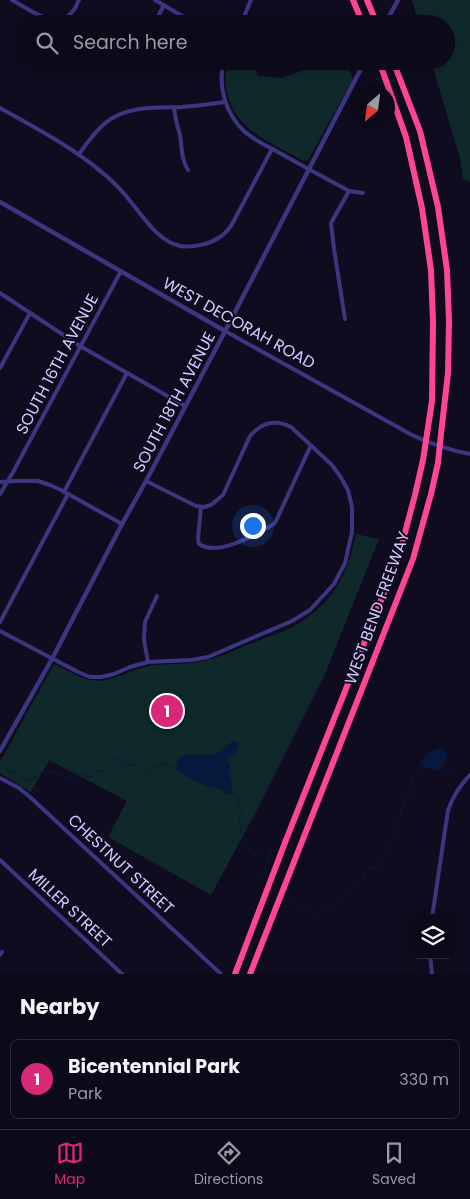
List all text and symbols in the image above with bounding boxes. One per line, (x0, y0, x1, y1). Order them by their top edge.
search box (15, 15, 455, 70)
icon: search (33, 29, 61, 57)
text: Search here (73, 29, 187, 56)
north arrow (350, 85, 395, 130)
street label: WEST DECORAH ROAD (159, 272, 319, 374)
street label: SOUTH 16TH AVENUE (10, 290, 104, 438)
street label: SOUTH 18TH AVENUE (127, 328, 221, 476)
your location (240, 513, 266, 539)
street label: WEST BEND FREEWAY (339, 528, 416, 688)
pin: 1 (151, 692, 183, 730)
street label: CHESTNUT STREET (63, 809, 179, 920)
street label: MILLER STREET (23, 863, 117, 953)
map controls (410, 914, 455, 959)
button: layers (410, 914, 455, 959)
text: Nearby (20, 992, 100, 1021)
text: Bicentennial Park (68, 1053, 240, 1080)
text: 1 (34, 1068, 40, 1091)
text: 330 m (399, 1068, 449, 1091)
text: Park (68, 1082, 102, 1105)
tab: Map (54, 1139, 85, 1190)
tab: Directions (194, 1139, 263, 1190)
tab: Saved (372, 1139, 416, 1190)

